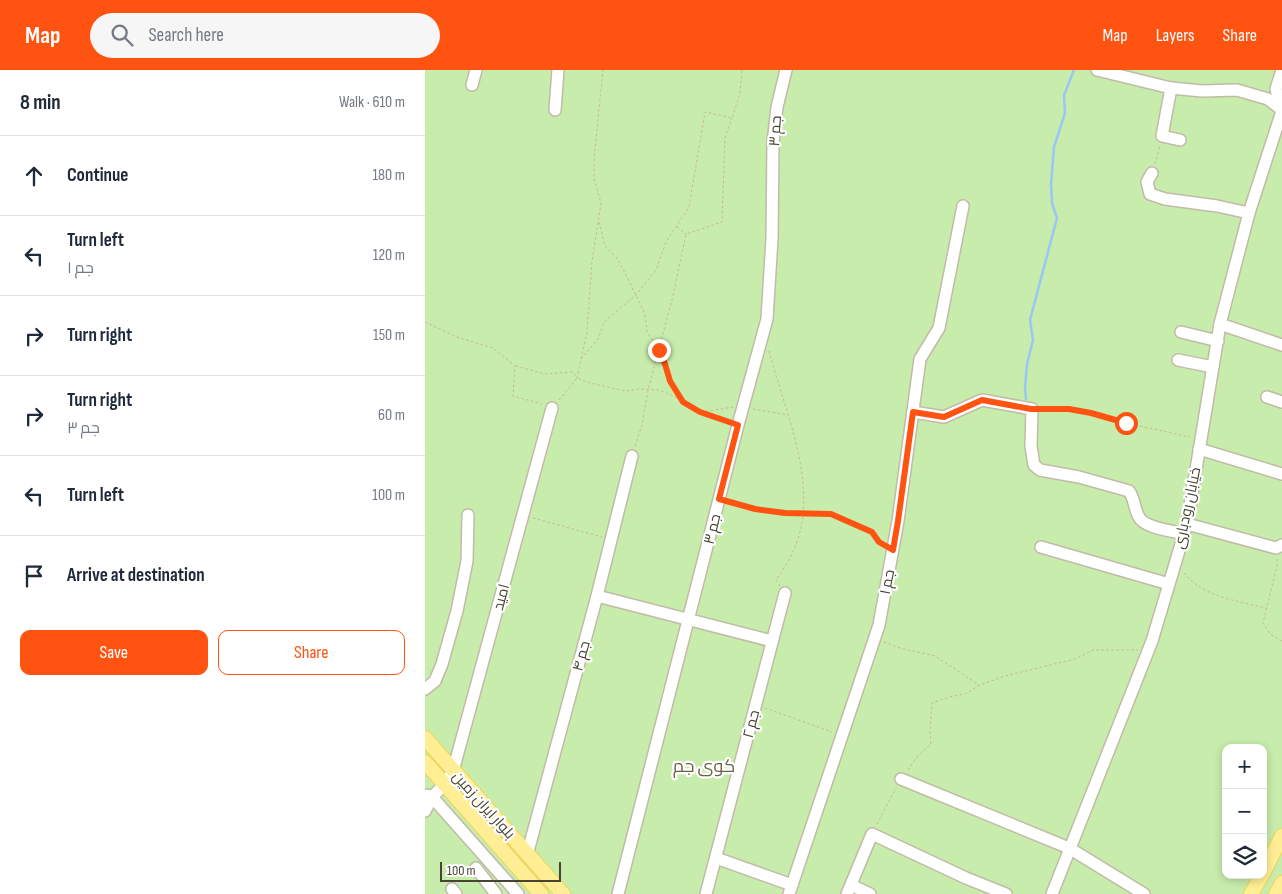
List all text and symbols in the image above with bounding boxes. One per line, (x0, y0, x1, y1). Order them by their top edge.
search box (90, 13, 440, 58)
text: Map (25, 21, 60, 50)
icon: search (108, 21, 136, 49)
text: Search here (148, 24, 224, 47)
text: Map (1103, 25, 1128, 46)
text: Layers (1156, 25, 1195, 46)
text: Share (1223, 25, 1257, 46)
text: 8 min (20, 90, 61, 115)
text: Walk · 610 m (339, 93, 405, 112)
street label: جم ۳ (765, 115, 786, 147)
icon: ahead (20, 162, 48, 190)
text: Continue (67, 164, 128, 187)
text: 180 m (372, 166, 405, 185)
text: Turn left (67, 229, 124, 252)
icon: left (20, 242, 48, 270)
text: 120 m (373, 246, 405, 265)
text: جم ۱ (67, 259, 94, 278)
icon: right (20, 322, 48, 350)
text: Turn right (67, 324, 132, 347)
text: 150 m (373, 326, 405, 345)
route end (648, 339, 671, 362)
text: Turn right (67, 389, 132, 412)
icon: right (20, 402, 48, 430)
text: 60 m (378, 406, 405, 425)
route start (1115, 412, 1138, 435)
text: جم ۳ (67, 419, 100, 438)
street label: خیابان رودباری (1170, 465, 1205, 551)
icon: left (20, 482, 48, 510)
text: Turn left (67, 484, 124, 507)
text: 100 m (372, 486, 405, 505)
street label: جم ۳ (700, 512, 725, 546)
icon: arrive (20, 562, 48, 590)
text: Arrive at destination (67, 564, 205, 587)
street label: جم ۱ (876, 568, 899, 596)
street label: امید (489, 582, 514, 612)
button: Save (20, 630, 208, 675)
button: Share (218, 630, 405, 675)
street label: جم ۴ (568, 639, 595, 673)
street label: جم ۲ (739, 708, 764, 740)
map controls (1222, 744, 1267, 879)
button: + (1222, 744, 1267, 789)
district label: کوی جم (673, 756, 735, 778)
street label: بلوار ایران زمین (448, 767, 519, 843)
button: − (1222, 789, 1267, 834)
button: layers (1222, 834, 1267, 879)
scale bar (440, 859, 561, 882)
text: 100 m (447, 862, 476, 879)

